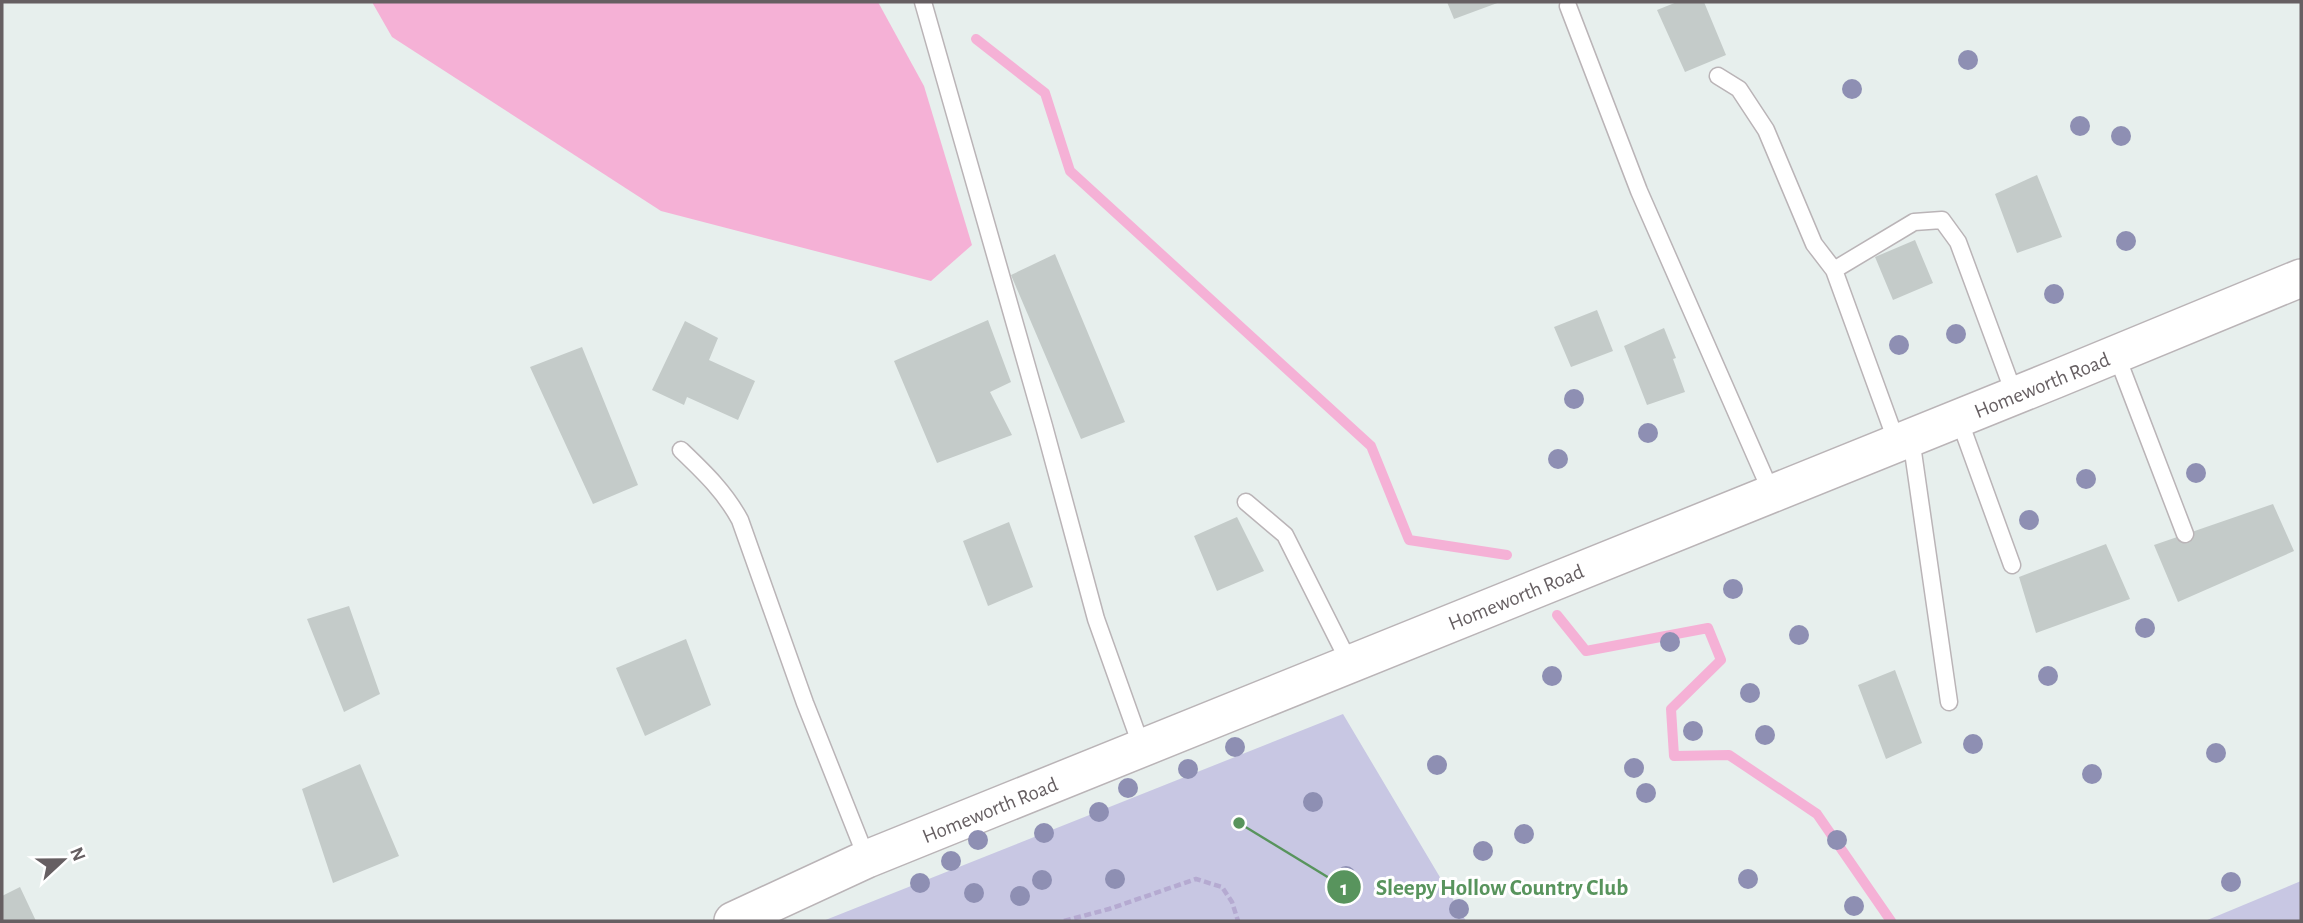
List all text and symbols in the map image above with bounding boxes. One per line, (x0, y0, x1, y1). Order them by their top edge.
street label: Homeworth Road (1971, 349, 2113, 422)
street label: Homeworth Road (1445, 561, 1587, 634)
street label: Homeworth Road (919, 774, 1061, 847)
north arrow (28, 825, 98, 895)
text: N (66, 845, 89, 864)
callout: Sleepy Hollow Country Club (1327, 865, 1642, 909)
text: Sleepy Hollow Country Club (1376, 877, 1628, 900)
text: 1 (1340, 878, 1348, 899)

